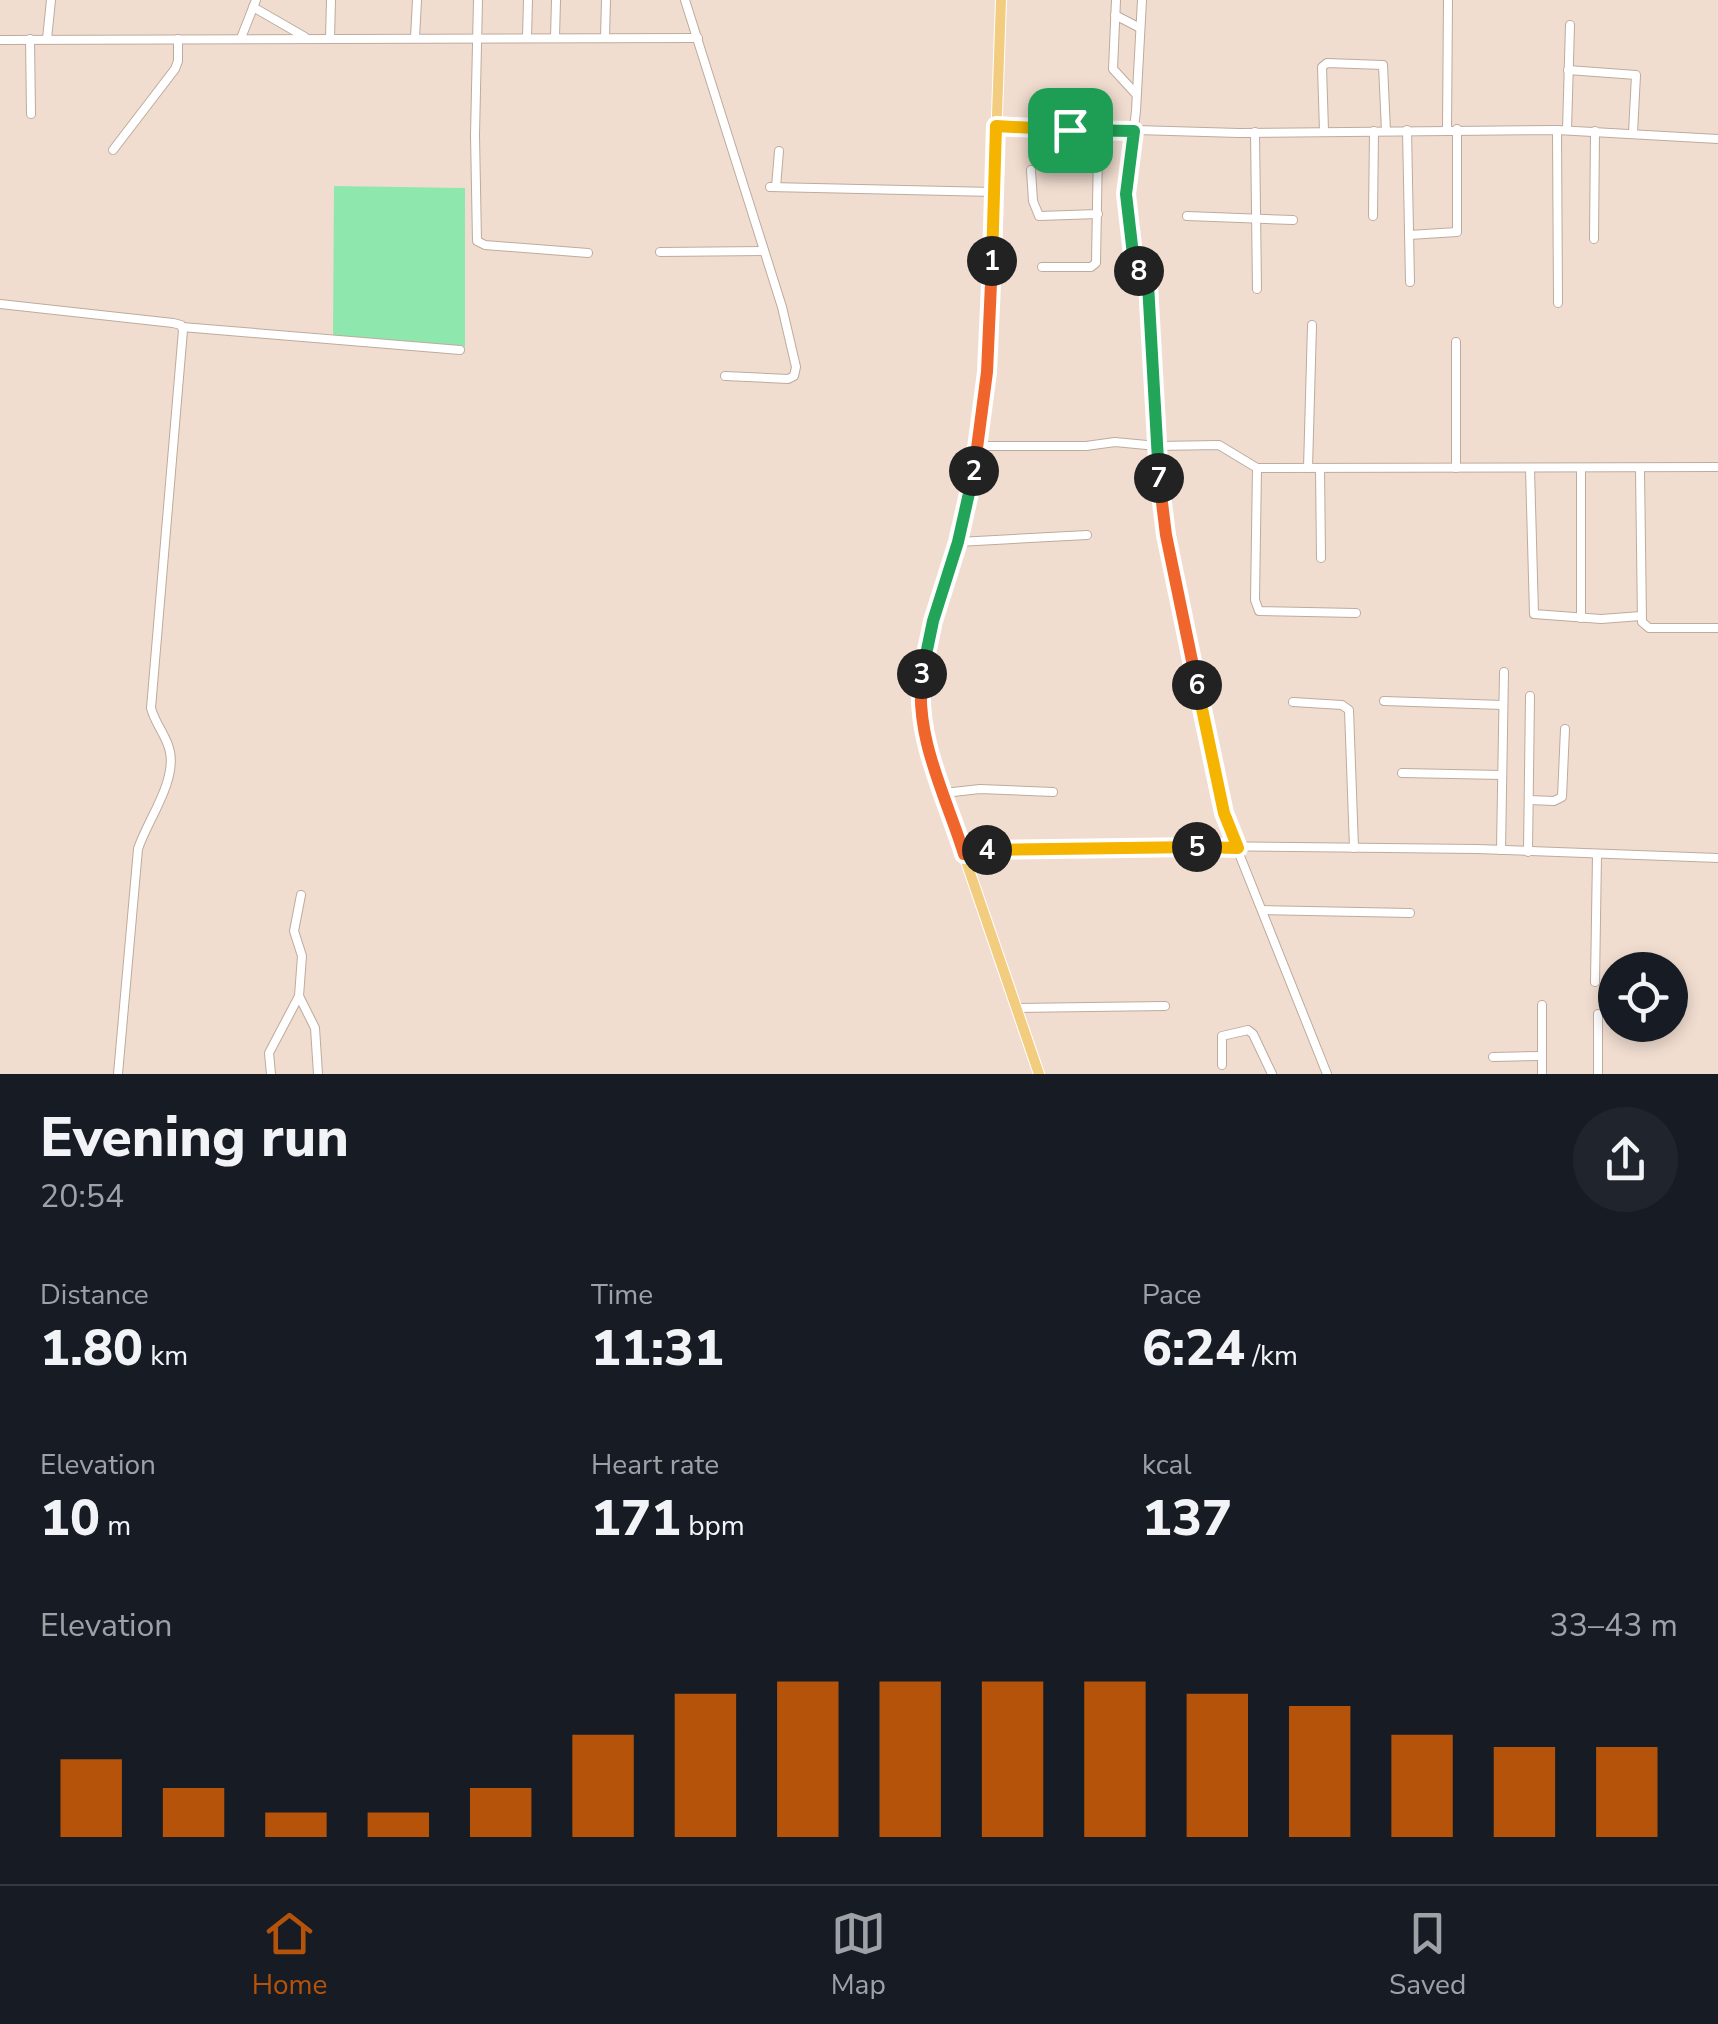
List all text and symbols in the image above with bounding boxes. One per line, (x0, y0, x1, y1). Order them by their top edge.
pin (1028, 88, 1113, 173)
icon: arrive (1043, 103, 1098, 158)
pin: 1 (967, 236, 1017, 286)
text: 1 (984, 242, 1000, 280)
pin: 8 (1114, 246, 1164, 296)
text: 8 (1131, 252, 1147, 290)
pin: 2 (949, 446, 999, 496)
text: 2 (966, 452, 982, 490)
pin: 7 (1134, 453, 1184, 503)
text: 7 (1151, 459, 1167, 497)
pin: 3 (897, 649, 947, 699)
text: 3 (914, 655, 930, 693)
pin: 6 (1172, 660, 1222, 710)
text: 6 (1189, 666, 1205, 704)
pin: 5 (1172, 822, 1222, 872)
pin: 4 (962, 825, 1012, 875)
text: 5 (1189, 828, 1205, 866)
text: 4 (979, 831, 995, 869)
map controls (1598, 952, 1688, 1042)
button: locate (1598, 952, 1688, 1042)
text: Evening run (40, 1100, 349, 1175)
button: share (1573, 1107, 1678, 1212)
text: 20:54 (40, 1175, 124, 1218)
text: Distance (40, 1276, 149, 1314)
text: Time (591, 1276, 653, 1314)
text: Pace (1142, 1276, 1201, 1314)
text: 1.80 (40, 1314, 143, 1383)
text: 11:31 (591, 1314, 724, 1383)
text: 6:24 (1142, 1314, 1245, 1383)
text: km (143, 1337, 188, 1375)
text: /km (1245, 1337, 1298, 1375)
text: Elevation (40, 1446, 156, 1484)
text: Heart rate (591, 1446, 719, 1484)
text: kcal (1142, 1446, 1192, 1484)
text: 10 (40, 1484, 100, 1553)
text: 171 (591, 1484, 681, 1553)
text: 137 (1142, 1484, 1232, 1553)
text: m (100, 1507, 131, 1545)
text: bpm (681, 1507, 745, 1545)
text: Elevation (40, 1604, 173, 1647)
text: 33–43 m (1550, 1604, 1678, 1647)
tab: Home (252, 1906, 327, 2004)
tab: Map (831, 1906, 886, 2004)
tab: Saved (1389, 1906, 1466, 2004)

